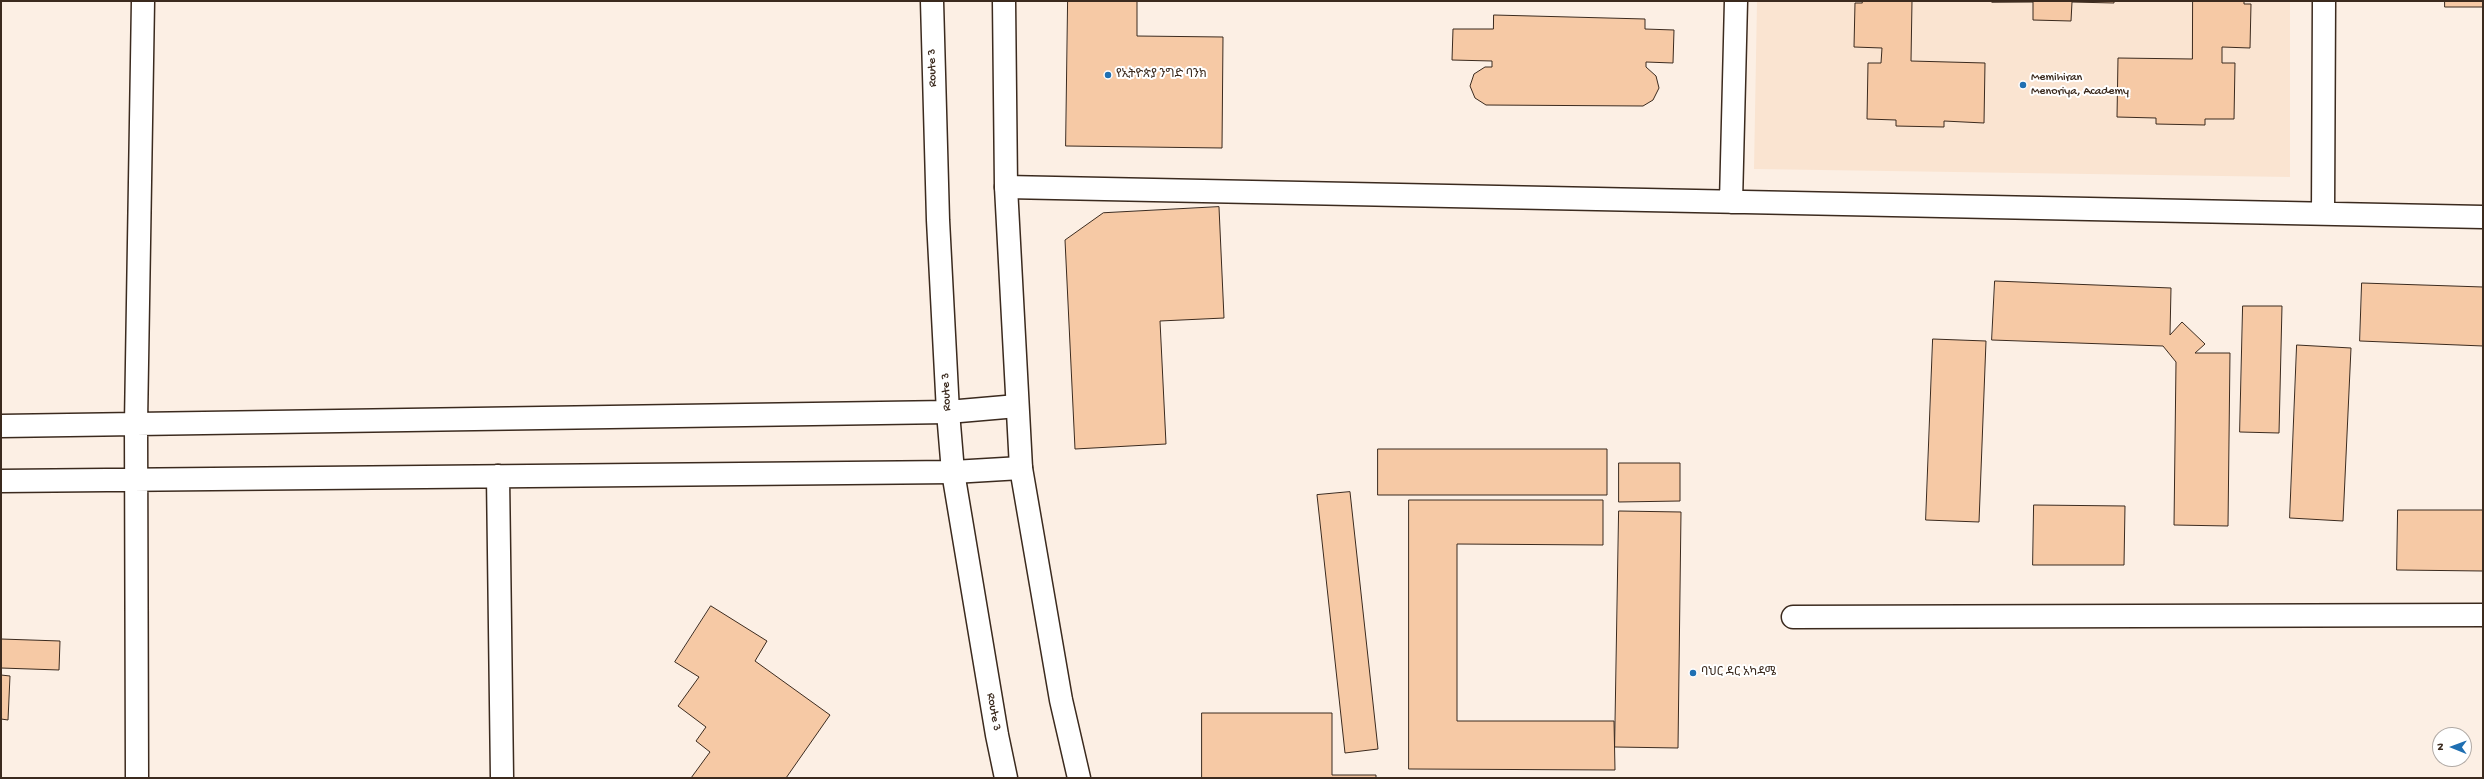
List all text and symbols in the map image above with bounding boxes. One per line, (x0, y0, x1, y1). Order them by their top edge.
street label: Route 3 (925, 49, 941, 87)
place label: የኢትዮጵያ ንግድ ባንክ (1116, 68, 1207, 82)
marker: የኢትዮጵያ ንግድ ባንክ (1103, 70, 1113, 80)
place label: Memihiran Menoriya, Academy (2031, 71, 2129, 99)
marker: Memihiran Menoriya, Academy (2018, 80, 2028, 90)
street label: Route 3 (939, 372, 955, 412)
place label: ባህር ዳር አካዳሜ (1701, 666, 1776, 680)
marker: ባህር ዳር አካዳሜ (1688, 668, 1698, 678)
street label: Route 3 (983, 692, 1003, 732)
north arrow (2432, 727, 2472, 767)
text: N (2435, 743, 2447, 751)

